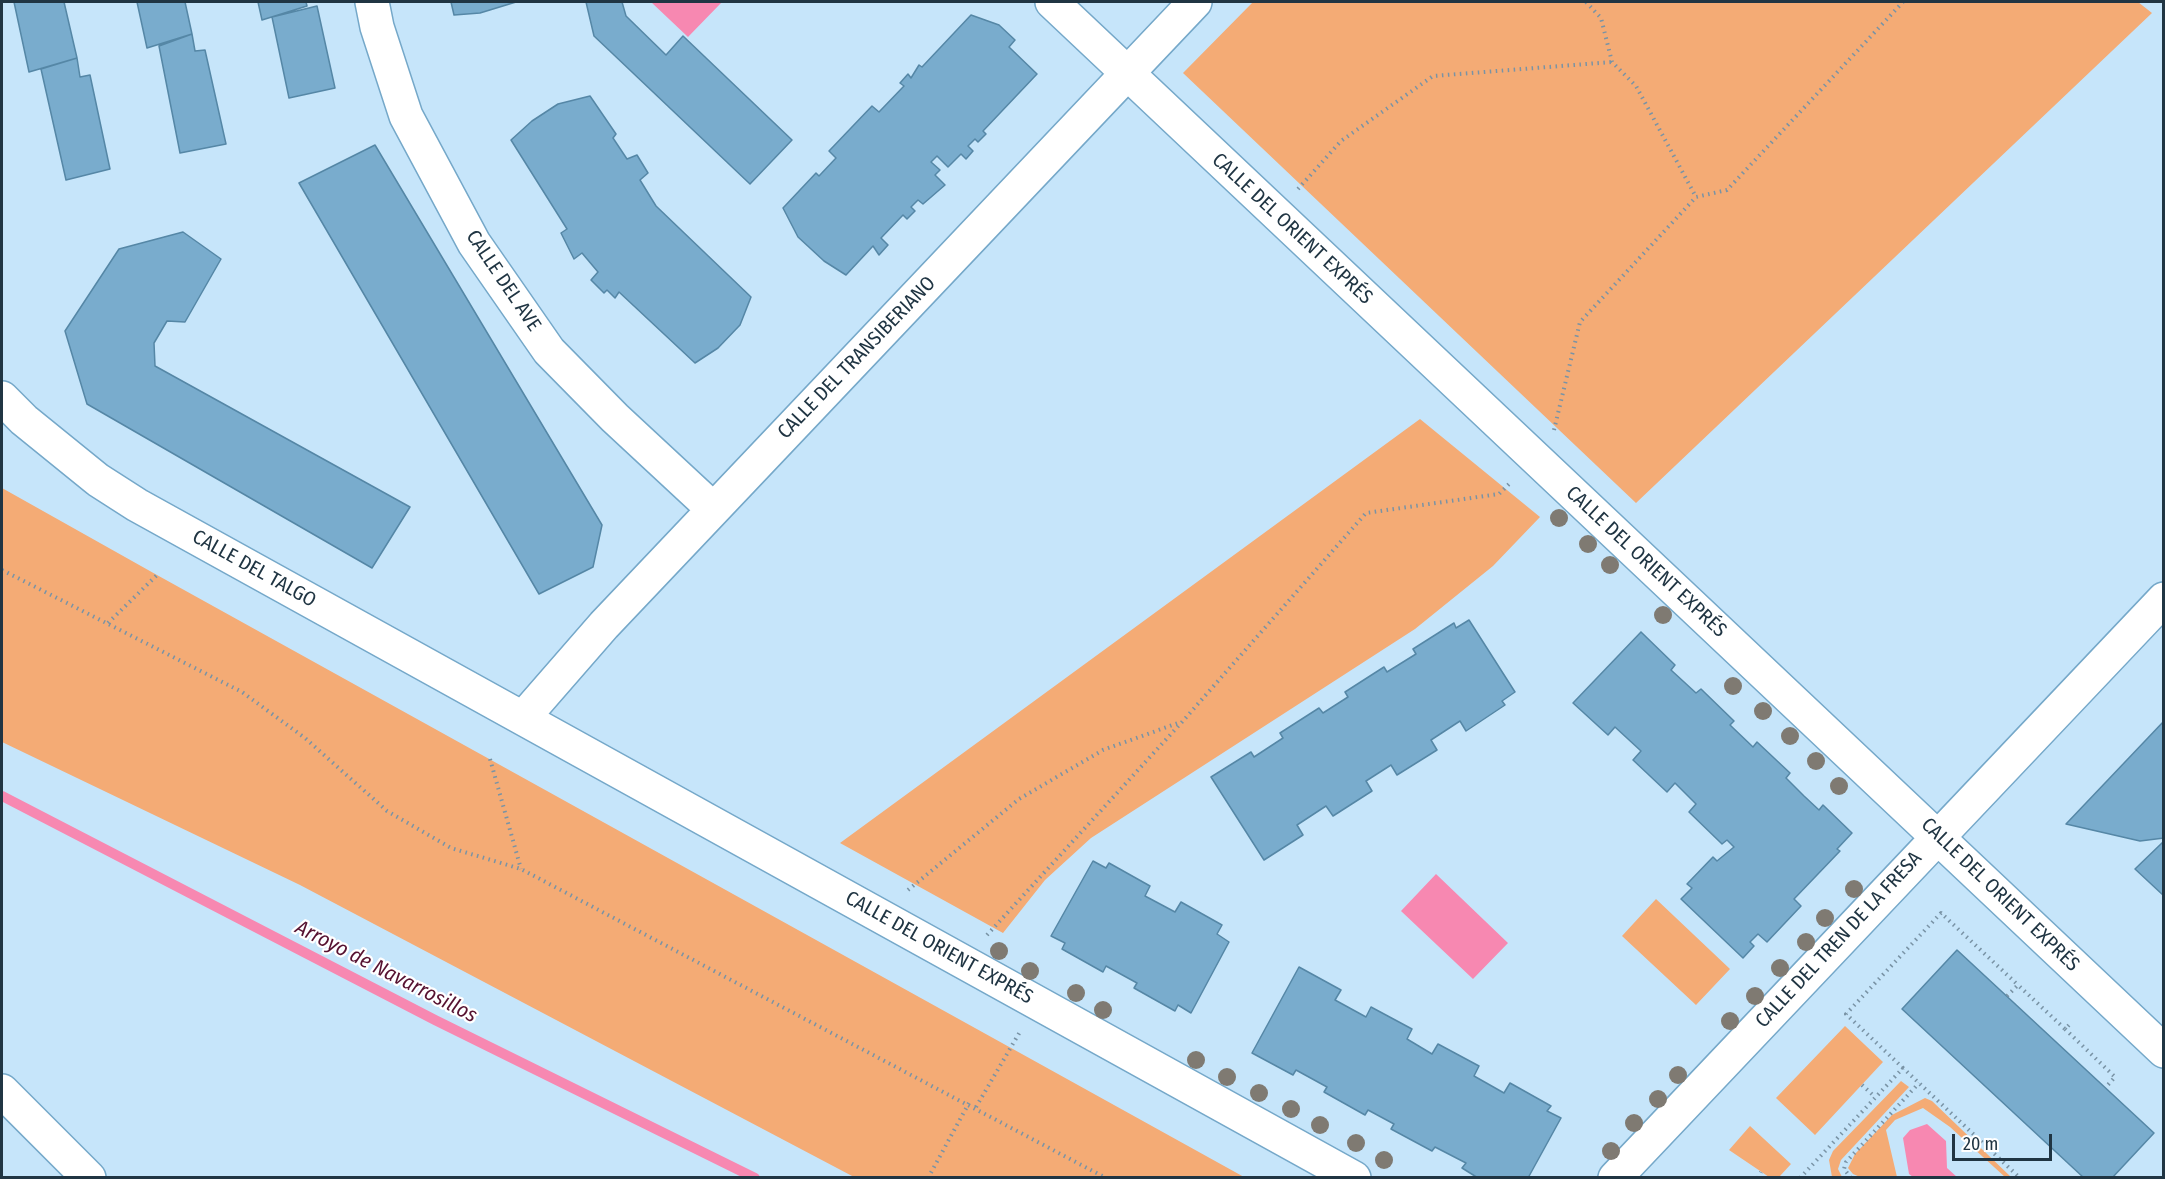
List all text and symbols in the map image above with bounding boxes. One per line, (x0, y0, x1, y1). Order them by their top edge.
street label: CALLE DEL ORIENT EXPRÉS (1207, 148, 1377, 310)
street label: CALLE DEL AVE (460, 226, 546, 336)
street label: CALLE DEL TRANSIBERIANO (773, 272, 941, 444)
street label: CALLE DEL ORIENT EXPRÉS (1561, 481, 1731, 643)
street label: CALLE DEL TALGO (188, 525, 320, 613)
street label: CALLE DEL ORIENT EXPRÉS (1916, 813, 2084, 977)
street label: CALLE DEL TREN DE LA FRESA (1751, 847, 1927, 1033)
street label: CALLE DEL ORIENT EXPRÉS (841, 886, 1037, 1010)
water label: Arroyo de Navarrosillos (291, 915, 481, 1029)
scale bar (1955, 1122, 2056, 1160)
text: 20 m (1963, 1133, 1998, 1155)

